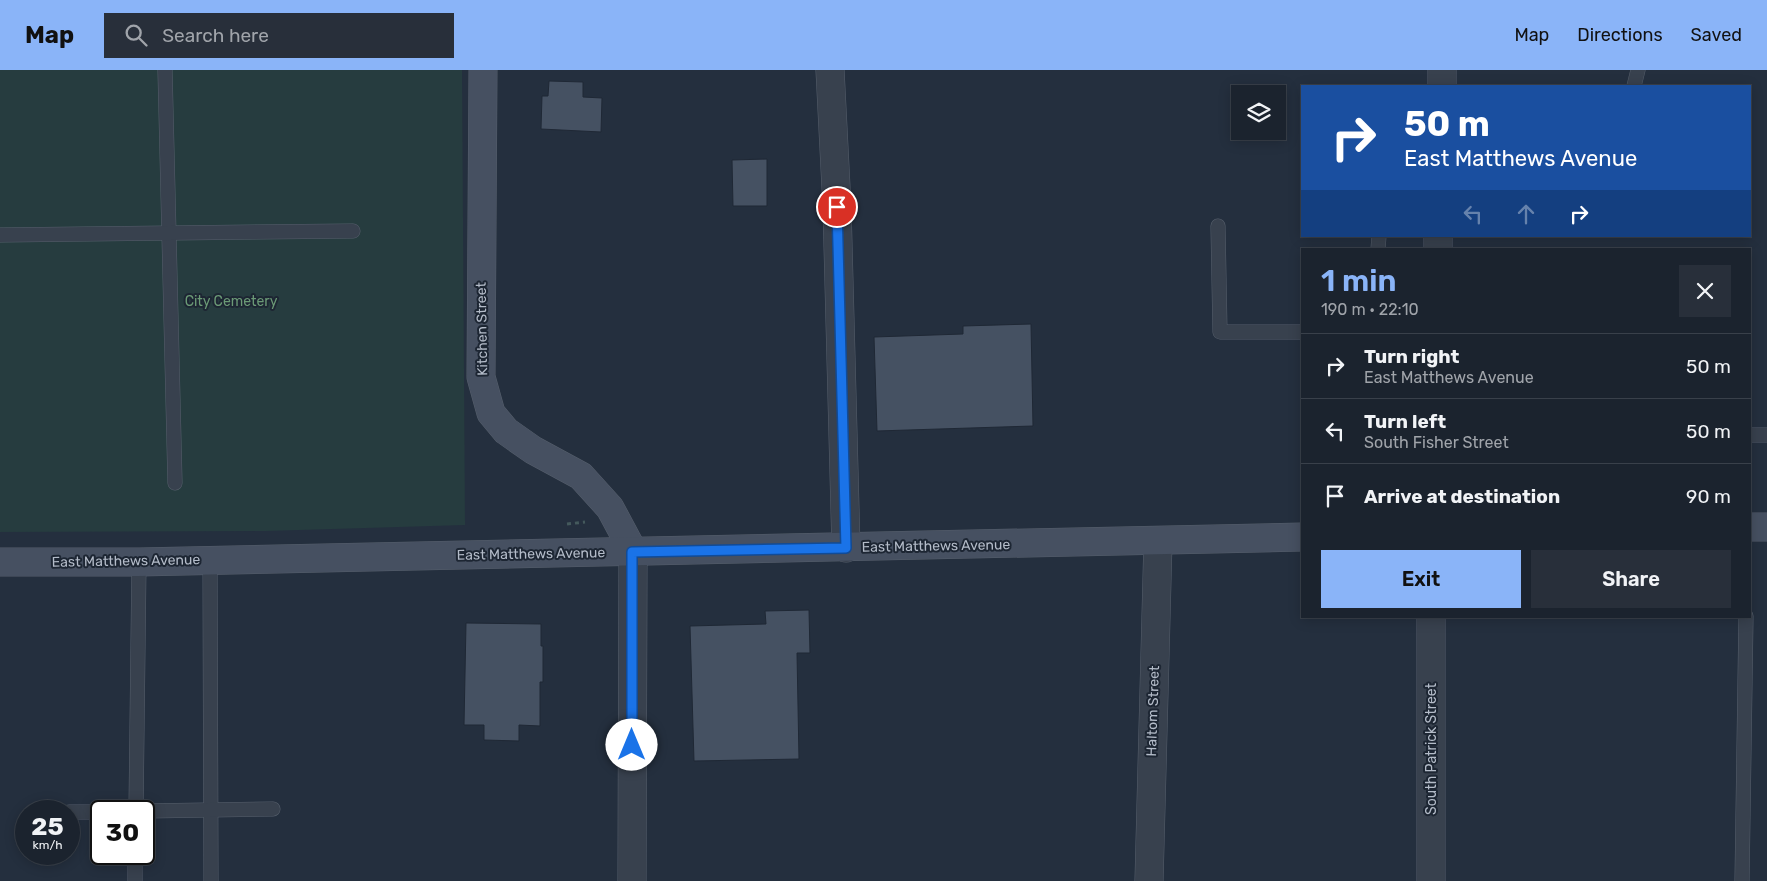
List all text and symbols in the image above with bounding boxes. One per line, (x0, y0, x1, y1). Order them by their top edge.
search box (104, 13, 454, 58)
text: Map (25, 21, 74, 49)
icon: search (122, 21, 150, 49)
text: Search here (162, 24, 269, 47)
text: Map (1514, 24, 1549, 46)
text: Directions (1577, 24, 1663, 46)
text: Saved (1691, 24, 1742, 46)
map controls (1231, 85, 1286, 140)
button: layers (1231, 85, 1286, 140)
text: 50 m (1404, 103, 1490, 145)
icon: right (1321, 105, 1386, 170)
text: East Matthews Avenue (1404, 145, 1637, 172)
pin (816, 186, 858, 228)
icon: arrive (823, 193, 851, 221)
icon: left (1459, 200, 1487, 228)
icon: ahead (1512, 200, 1540, 228)
icon: right (1565, 200, 1593, 228)
text: 1 min (1321, 263, 1396, 299)
button: close (1679, 265, 1731, 317)
street label: Kitchen Street (473, 281, 491, 376)
park label: City Cemetery (185, 293, 278, 310)
text: 190 m · 22:10 (1321, 300, 1419, 319)
text: Turn right (1364, 345, 1459, 368)
icon: right (1321, 352, 1349, 380)
text: 50 m (1686, 355, 1731, 378)
text: East Matthews Avenue (1364, 368, 1534, 387)
text: Turn left (1364, 410, 1446, 433)
icon: left (1321, 417, 1349, 445)
text: 50 m (1686, 420, 1731, 443)
text: South Fisher Street (1364, 433, 1509, 452)
icon: arrive (1321, 482, 1349, 510)
text: Arrive at destination (1364, 485, 1560, 508)
text: 90 m (1686, 485, 1731, 508)
street label: East Matthews Avenue (862, 536, 1011, 556)
street label: East Matthews Avenue (457, 544, 606, 564)
button: Exit (1321, 550, 1521, 608)
button: Share (1531, 550, 1731, 608)
street label: East Matthews Avenue (52, 551, 201, 571)
street label: Haltom Street (1143, 665, 1163, 757)
street label: South Patrick Street (1423, 682, 1440, 815)
position arrow (605, 718, 657, 770)
speed limit sign: 30 (90, 800, 155, 865)
text: 25 (31, 812, 64, 841)
text: km/h (33, 838, 62, 852)

